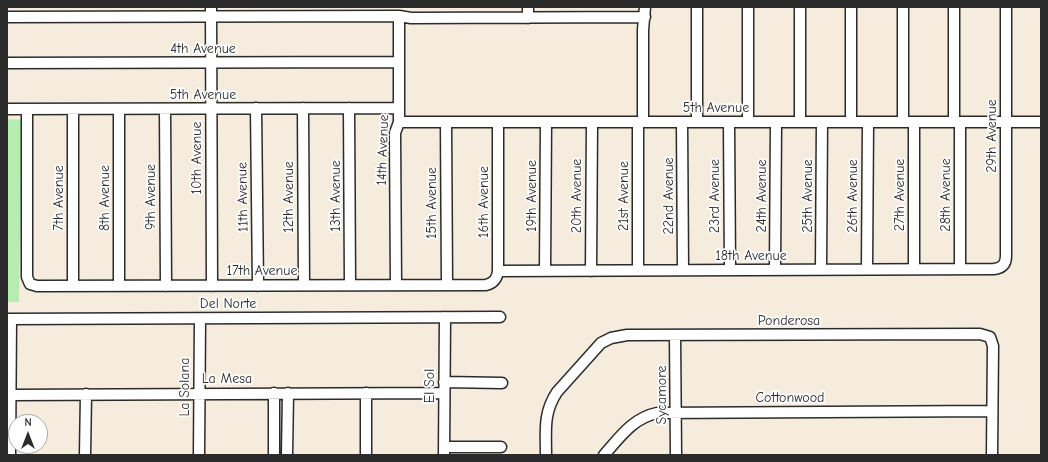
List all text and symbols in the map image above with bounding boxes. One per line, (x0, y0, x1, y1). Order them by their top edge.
street label: 4th Avenue (170, 41, 236, 57)
street label: 5th Avenue (170, 87, 236, 103)
street label: 29th Avenue (984, 99, 1000, 173)
street label: 5th Avenue (683, 100, 749, 116)
street label: 14th Avenue (373, 114, 393, 186)
street label: 10th Avenue (189, 122, 205, 194)
street label: 22nd Avenue (661, 157, 677, 235)
street label: 28th Avenue (938, 158, 954, 232)
street label: 20th Avenue (569, 159, 585, 233)
street label: 23rd Avenue (707, 159, 723, 233)
street label: 25th Avenue (800, 159, 816, 233)
street label: 26th Avenue (845, 159, 861, 233)
street label: 27th Avenue (892, 159, 908, 231)
street label: 13th Avenue (328, 160, 344, 232)
street label: 19th Avenue (524, 160, 540, 232)
street label: 24th Avenue (754, 160, 770, 232)
street label: 12th Avenue (281, 161, 297, 233)
street label: 21st Avenue (616, 161, 632, 231)
street label: 11th Avenue (234, 162, 252, 232)
street label: 9th Avenue (143, 164, 159, 230)
street label: 7th Avenue (51, 165, 67, 231)
street label: 8th Avenue (97, 165, 113, 231)
street label: 16th Avenue (476, 166, 492, 238)
street label: 15th Avenue (424, 167, 440, 239)
street label: 18th Avenue (715, 248, 787, 264)
street label: 17th Avenue (227, 263, 297, 279)
street label: Del Norte (200, 296, 256, 312)
street label: Ponderosa (758, 313, 820, 329)
street label: La Solana (177, 357, 193, 417)
street label: Sycamore (654, 365, 670, 425)
street label: El Sol (422, 369, 438, 403)
street label: La Mesa (202, 371, 252, 387)
street label: Cottonwood (756, 390, 824, 406)
north arrow (8, 414, 48, 454)
text: N (24, 416, 32, 429)

